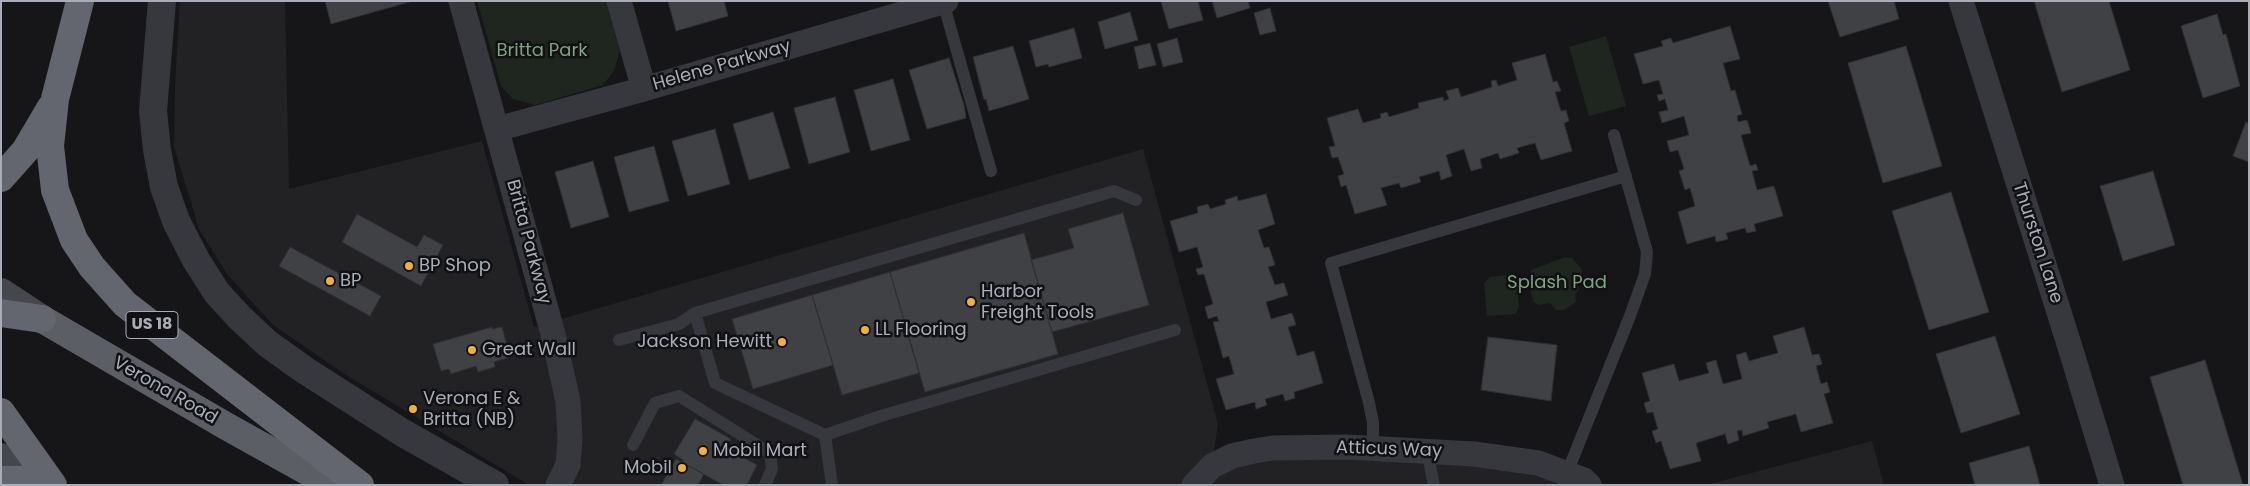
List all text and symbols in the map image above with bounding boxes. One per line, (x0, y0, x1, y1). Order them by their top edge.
street label: Helene Parkway (651, 36, 793, 96)
park label: Britta Park (497, 40, 587, 62)
street label: Britta Parkway (501, 177, 555, 307)
street label: Thurston Lane (2007, 180, 2067, 306)
place label: BP Shop (419, 255, 491, 277)
marker: BP Shop (403, 260, 415, 272)
place label: BP (340, 270, 361, 292)
park label: Splash Pad (1507, 272, 1607, 294)
marker: BP (324, 275, 336, 287)
place label: Harbor Freight Tools (981, 281, 1094, 324)
marker: Harbor Freight Tools (965, 296, 977, 308)
road number: US 18 (126, 312, 178, 338)
place label: LL Flooring (875, 319, 967, 341)
marker: LL Flooring (859, 324, 871, 336)
place label: Jackson Hewitt (637, 331, 772, 353)
marker: Jackson Hewitt (776, 336, 788, 348)
place label: Great Wall (482, 339, 576, 361)
marker: Great Wall (466, 344, 478, 356)
street label: Verona Road (109, 352, 221, 430)
place label: Verona E & Britta (NB) (423, 388, 520, 430)
marker: Verona E & Britta (NB) (407, 403, 419, 415)
street label: Atticus Way (1336, 437, 1442, 463)
place label: Mobil Mart (713, 440, 807, 462)
marker: Mobil Mart (697, 445, 709, 457)
place label: Mobil (624, 457, 672, 479)
marker: Mobil (676, 462, 688, 474)

